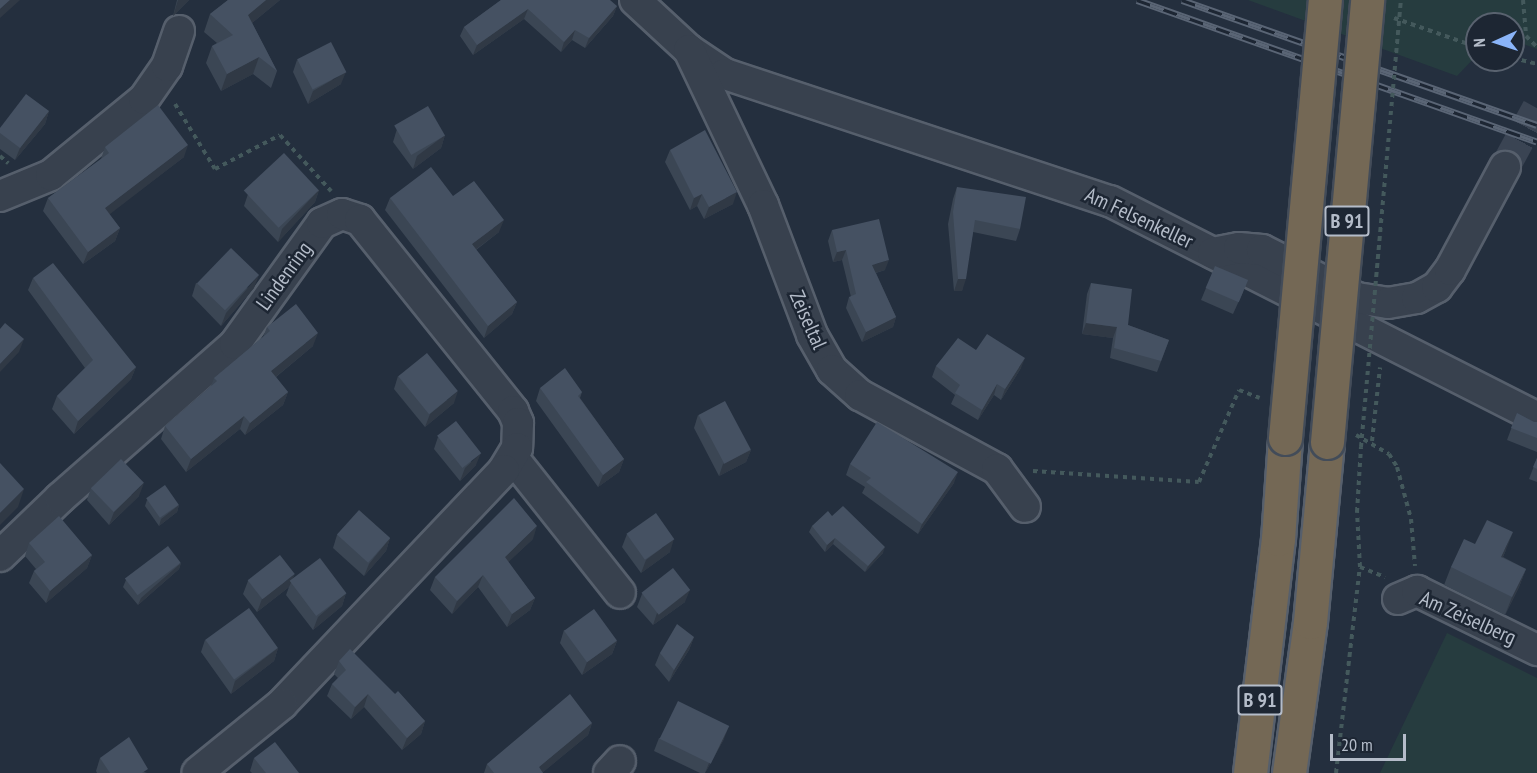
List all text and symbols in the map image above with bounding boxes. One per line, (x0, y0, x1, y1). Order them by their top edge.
north arrow (1465, 12, 1525, 72)
text: N (1469, 38, 1489, 48)
street label: Am Felsenkeller (1081, 182, 1197, 254)
road number: B 91 (1323, 204, 1371, 238)
street label: Lindenring (251, 237, 317, 315)
street label: Zeiseltal (784, 287, 832, 353)
street label: Am Zeiselberg (1416, 586, 1520, 650)
road number: B 91 (1236, 683, 1284, 717)
scale bar (1333, 722, 1410, 760)
text: 20 m (1341, 733, 1373, 756)

